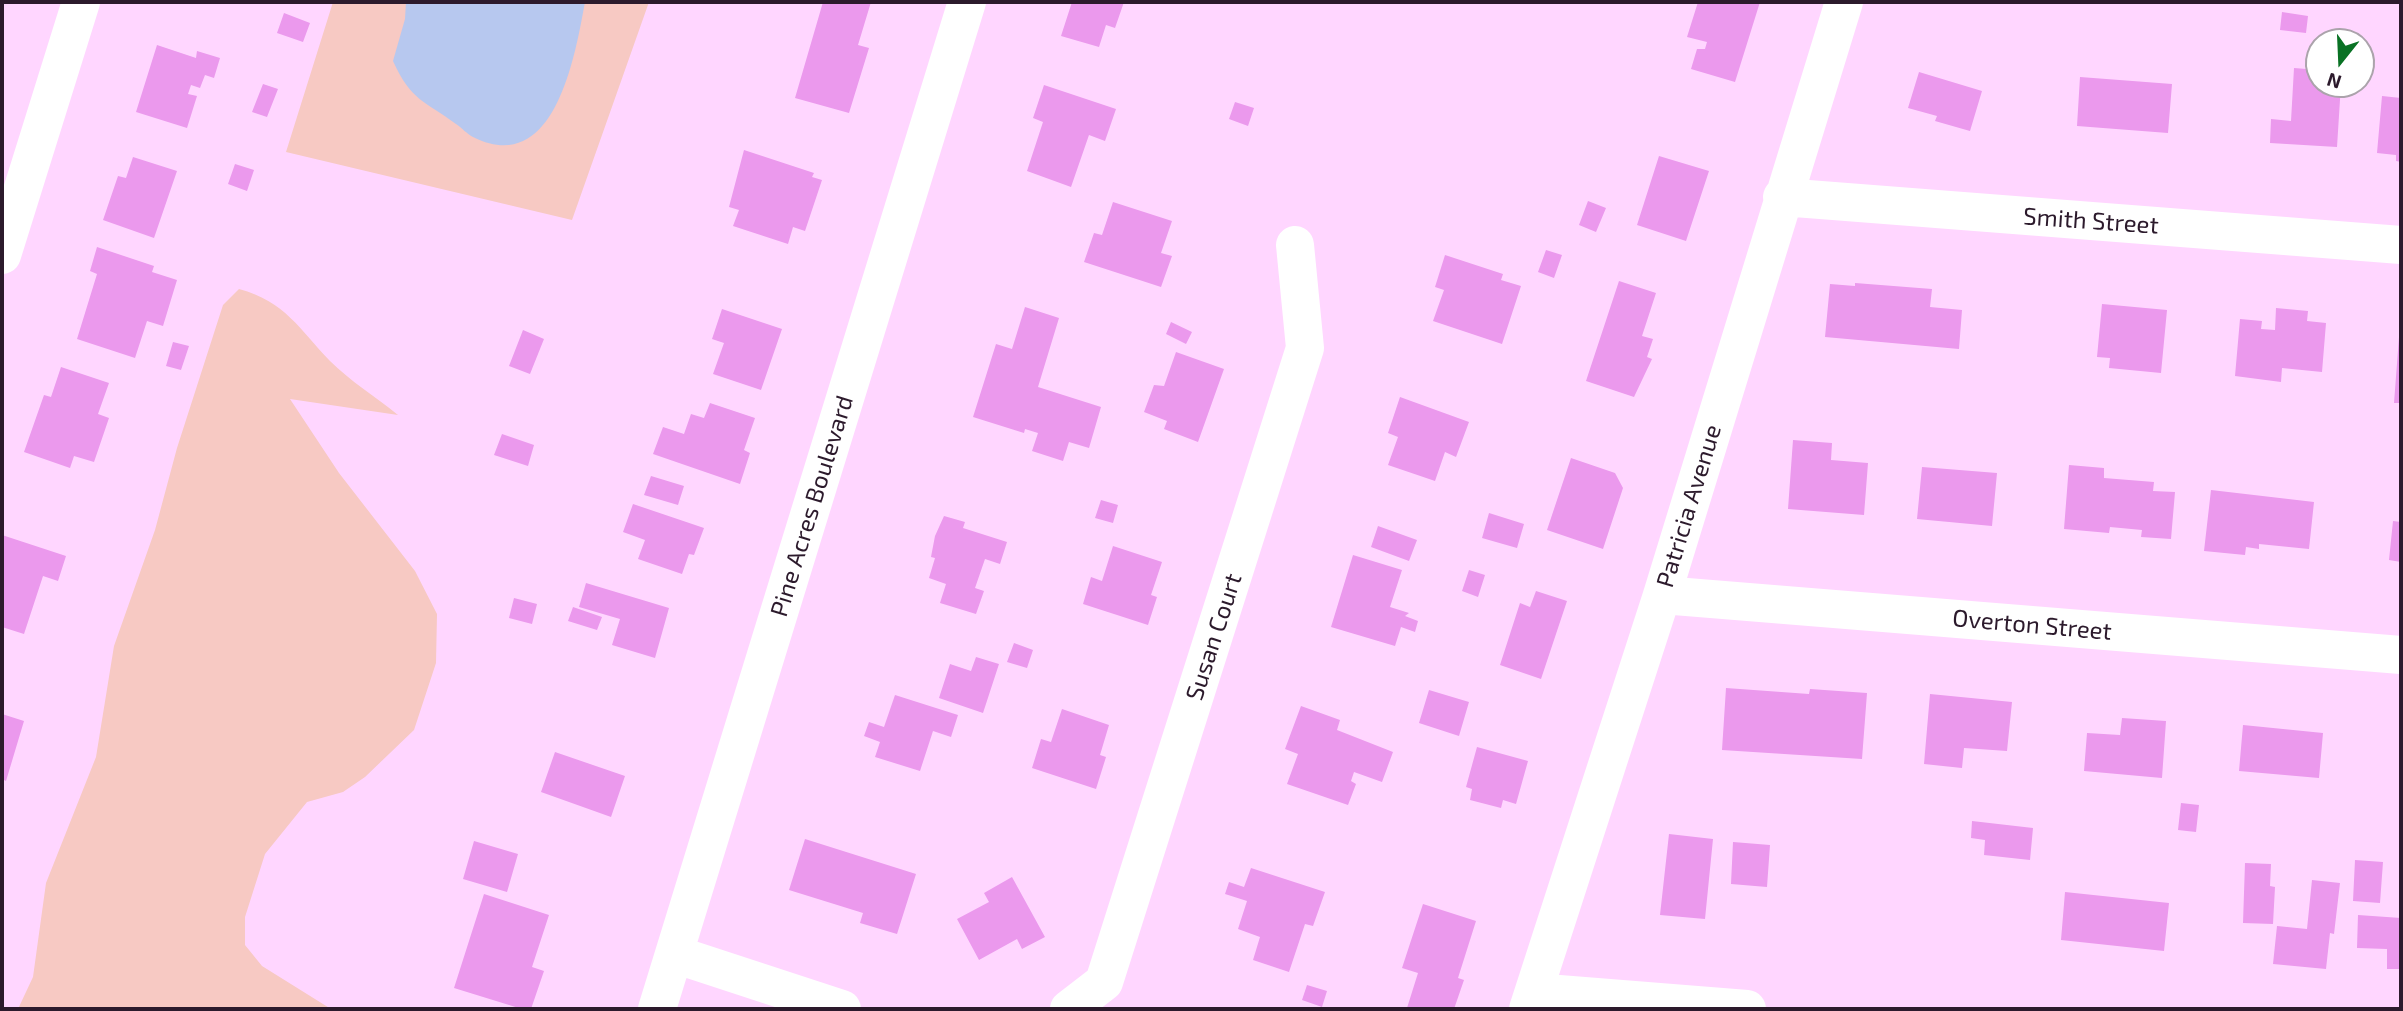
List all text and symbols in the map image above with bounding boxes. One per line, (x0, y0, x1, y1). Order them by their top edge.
north arrow (2305, 28, 2375, 98)
text: N (2324, 68, 2344, 95)
street label: Smith Street (2022, 202, 2160, 240)
street label: Pine Acres Boulevard (765, 392, 859, 620)
street label: Patricia Avenue (1651, 421, 1727, 591)
street label: Susan Court (1180, 570, 1248, 704)
street label: Overton Street (1951, 604, 2113, 646)

